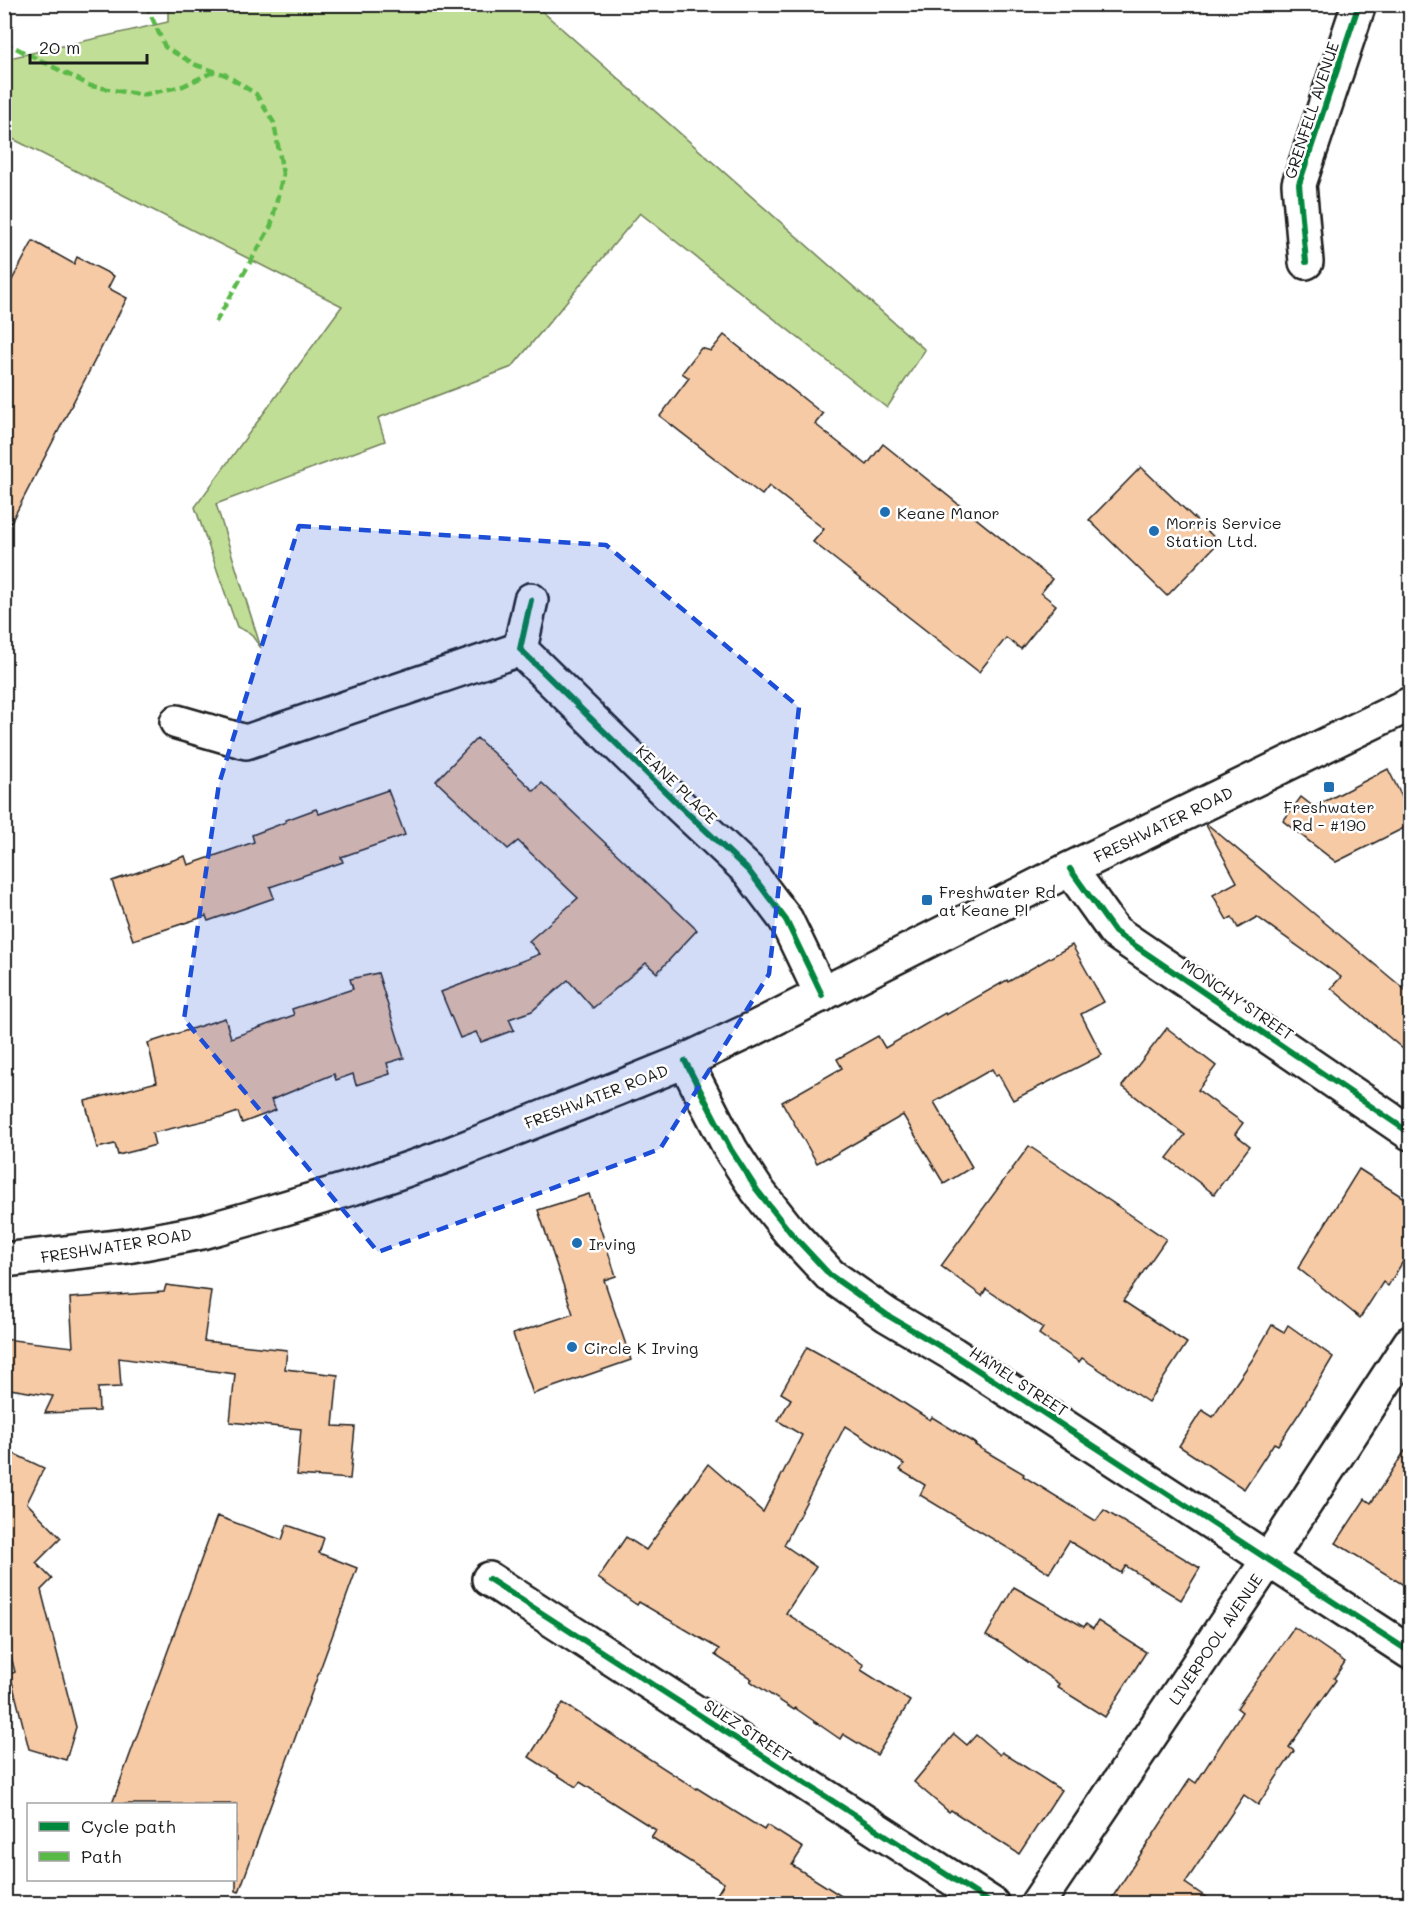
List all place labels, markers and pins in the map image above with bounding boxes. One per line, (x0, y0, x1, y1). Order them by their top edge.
place label: Keane Manor (897, 502, 1000, 523)
marker: Keane Manor (878, 505, 892, 519)
place label: Morris Service Station Ltd. (1166, 512, 1282, 551)
marker: Morris Service Station Ltd. (1147, 524, 1161, 538)
marker: Freshwater Rd - #190 (1322, 780, 1336, 794)
place label: Freshwater Rd - #190 (1283, 796, 1375, 835)
place label: Freshwater Rd at Keane Pl (939, 881, 1056, 920)
marker: Freshwater Rd at Keane Pl (920, 893, 934, 907)
place label: Irving (589, 1233, 636, 1254)
marker: Irving (570, 1236, 584, 1250)
place label: Circle K Irving (584, 1337, 698, 1358)
marker: Circle K Irving (565, 1340, 579, 1354)

